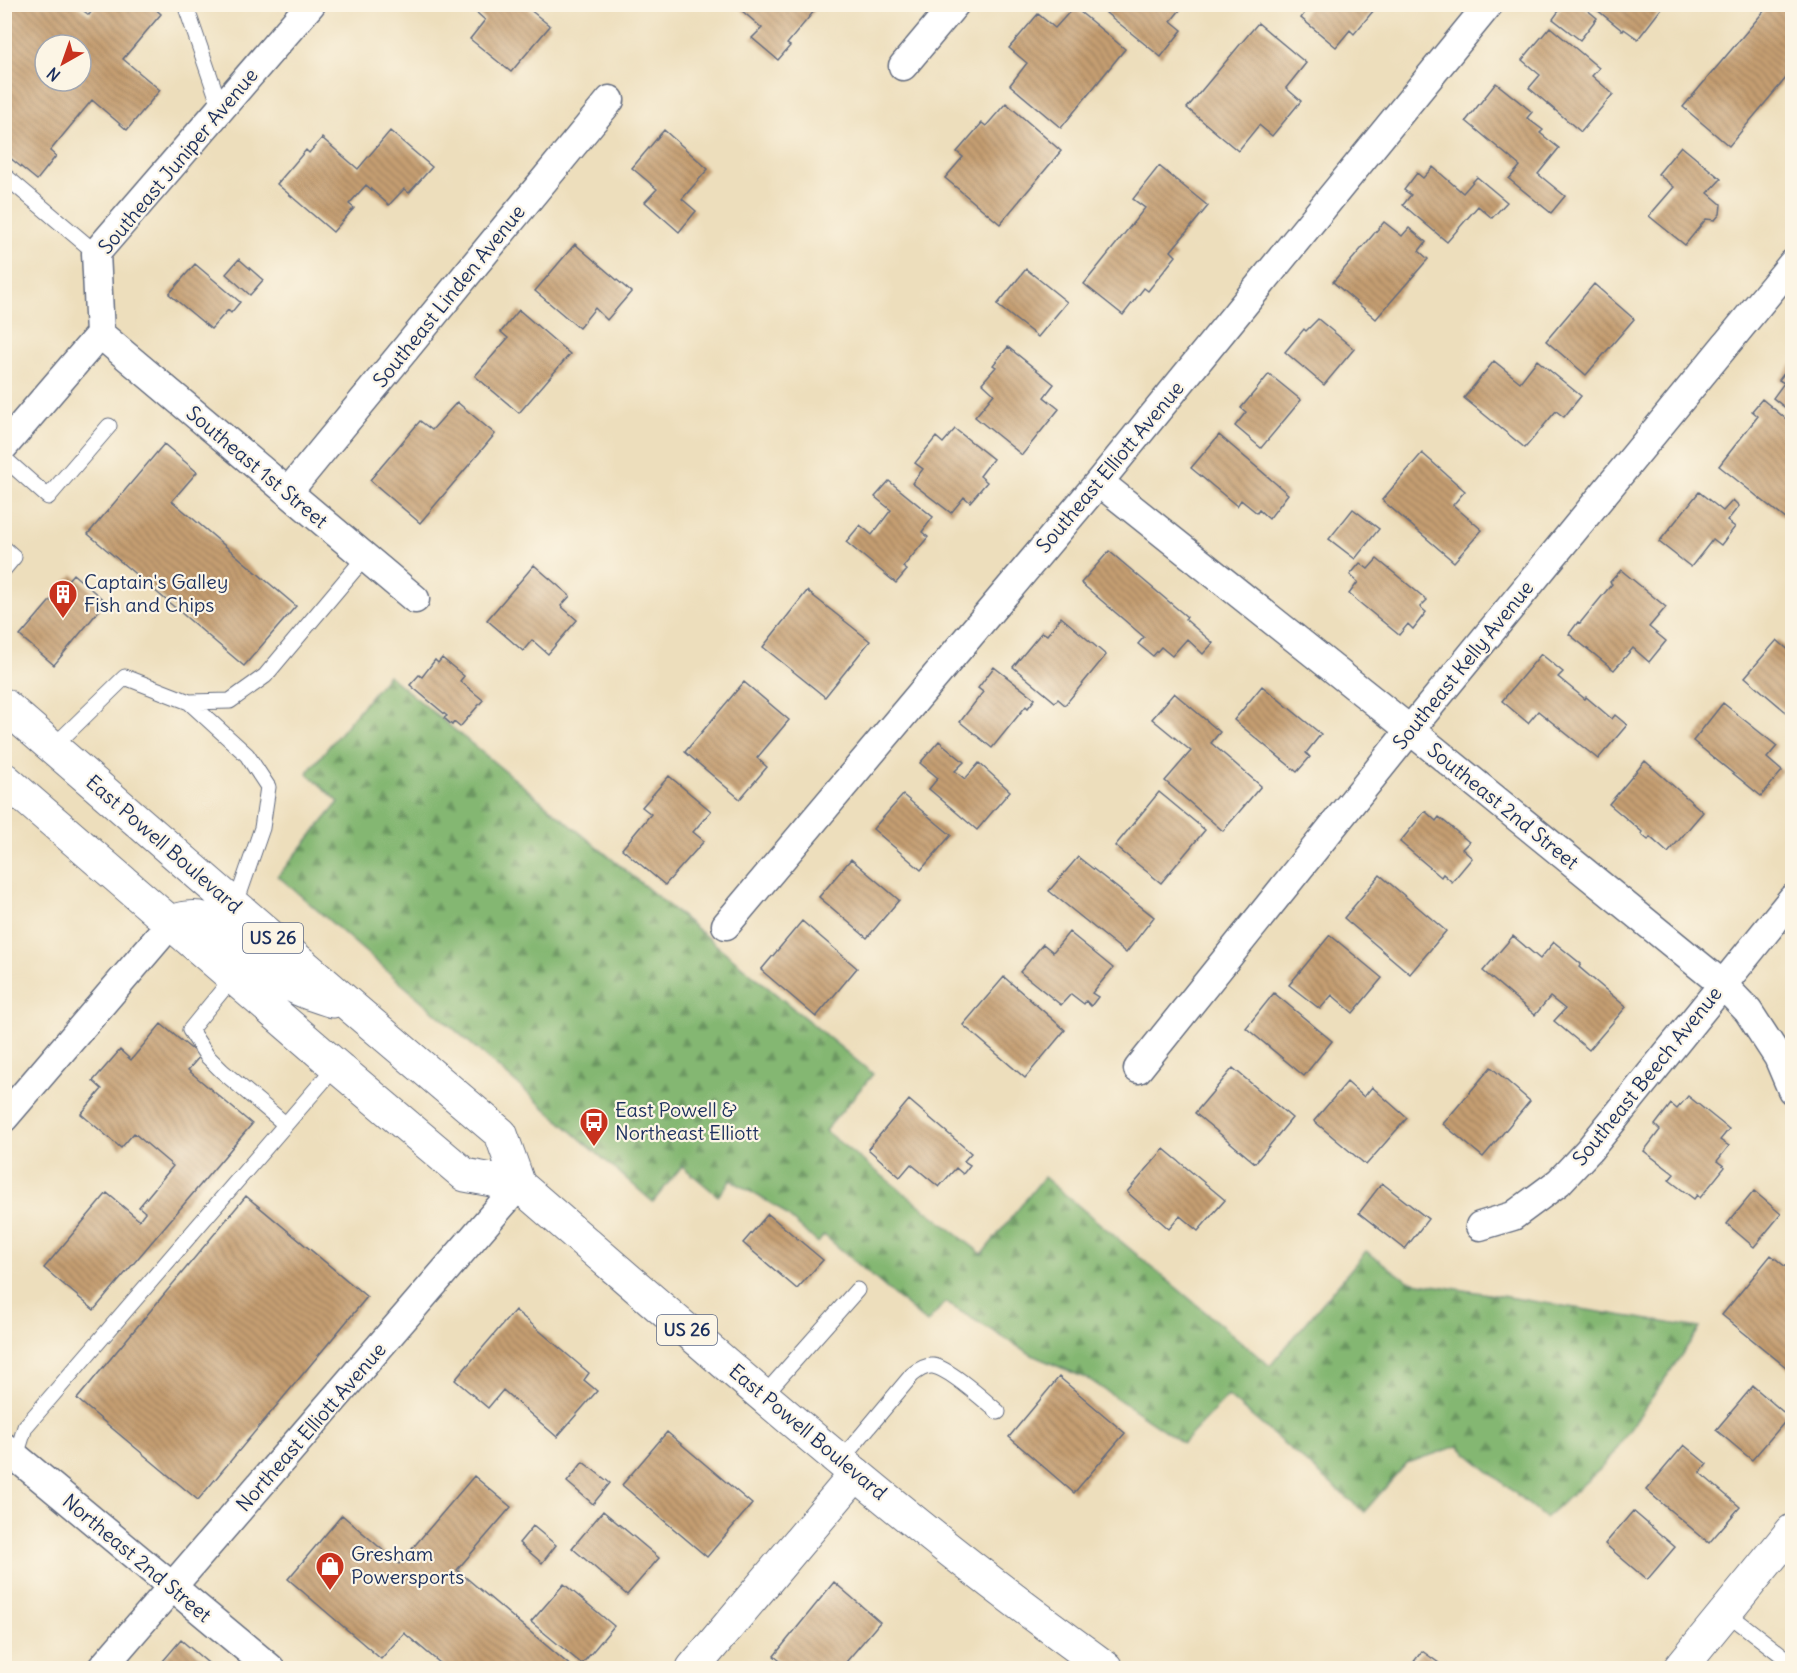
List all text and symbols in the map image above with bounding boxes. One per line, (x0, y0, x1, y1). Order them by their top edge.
north arrow (33, 33, 93, 93)
text: N (43, 63, 64, 86)
street label: Southeast Juniper Avenue (92, 63, 263, 259)
street label: Southeast Linden Avenue (367, 199, 530, 392)
street label: Southeast Elliott Avenue (1030, 376, 1189, 558)
street label: Southeast 1st Street (181, 400, 333, 533)
place label: Captain's Galley Fish and Chips (84, 569, 228, 617)
street label: Southeast Kelly Avenue (1387, 575, 1538, 754)
building icon: Captain's Galley Fish and Chips (47, 578, 79, 620)
street label: Southeast 2nd Street (1423, 737, 1584, 875)
street label: East Powell Boulevard (81, 769, 248, 918)
road number: US 26 (243, 923, 303, 953)
street label: Southeast Beech Avenue (1567, 981, 1727, 1170)
place label: East Powell & Northeast Elliott (615, 1097, 759, 1145)
bus stop icon: East Powell & Northeast Elliott (578, 1106, 610, 1148)
road number: US 26 (657, 1315, 717, 1345)
street label: Northeast Elliott Avenue (230, 1337, 391, 1516)
street label: East Powell Boulevard (724, 1358, 893, 1505)
street label: Northeast 2nd Street (58, 1488, 217, 1627)
place label: Gresham Powersports (351, 1541, 464, 1589)
shop icon: Gresham Powersports (314, 1550, 346, 1592)

